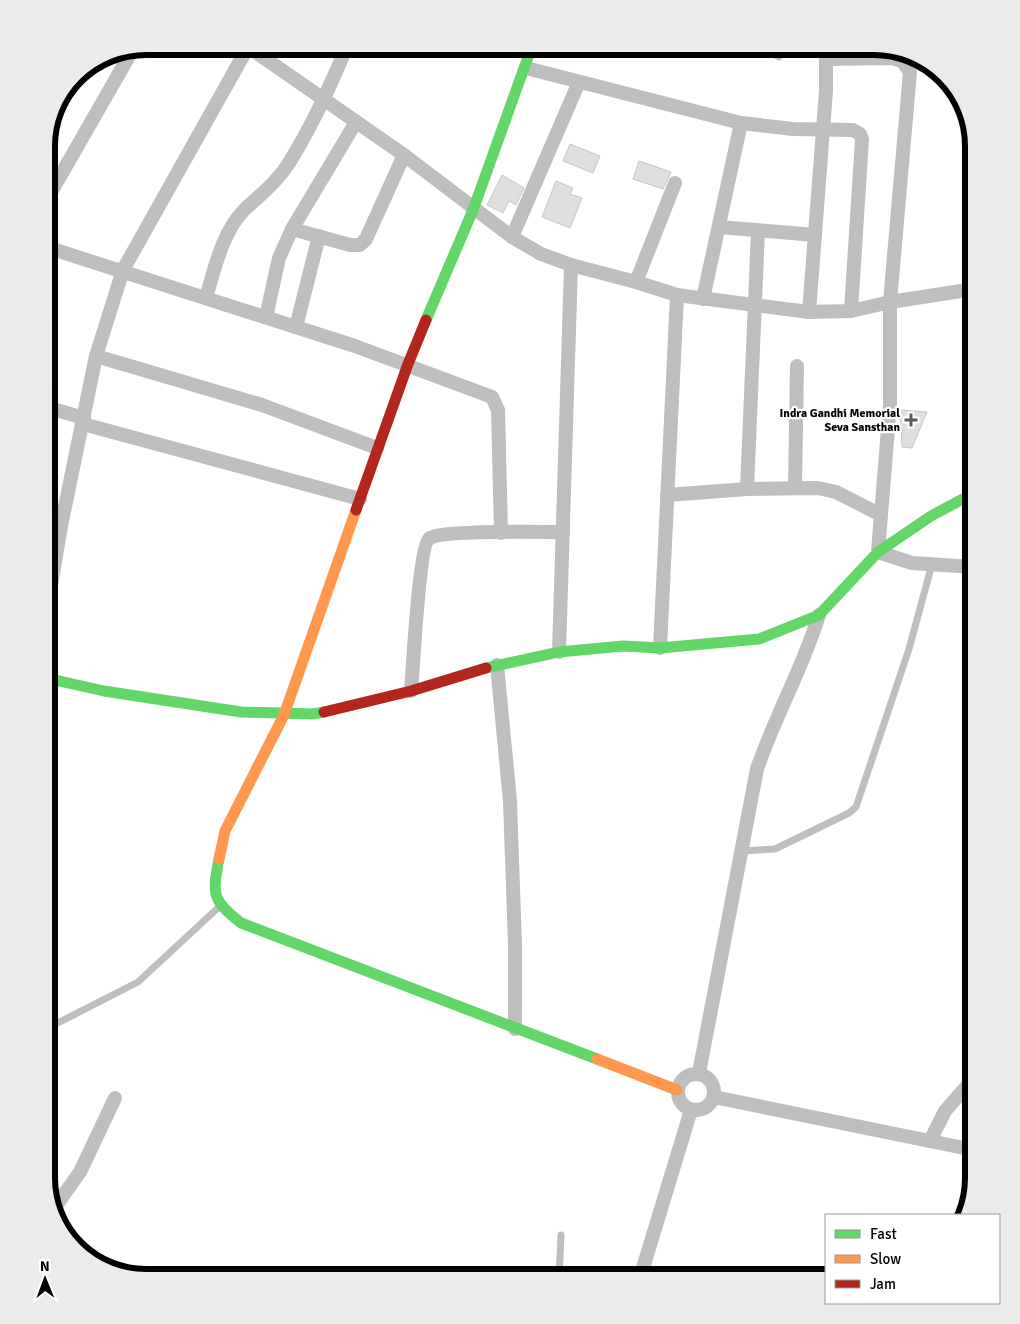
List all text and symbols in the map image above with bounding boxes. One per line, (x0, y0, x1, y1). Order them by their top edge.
place label: Indra Gandhi Memorial Seva Sansthan (780, 406, 900, 435)
marker: Indra Gandhi Memorial Seva Sansthan (904, 413, 918, 427)
legend (825, 1214, 1000, 1304)
text: Fast (870, 1225, 897, 1243)
text: Slow (870, 1250, 901, 1268)
north arrow (20, 1254, 70, 1304)
text: N (40, 1258, 50, 1275)
text: Jam (870, 1275, 896, 1293)

